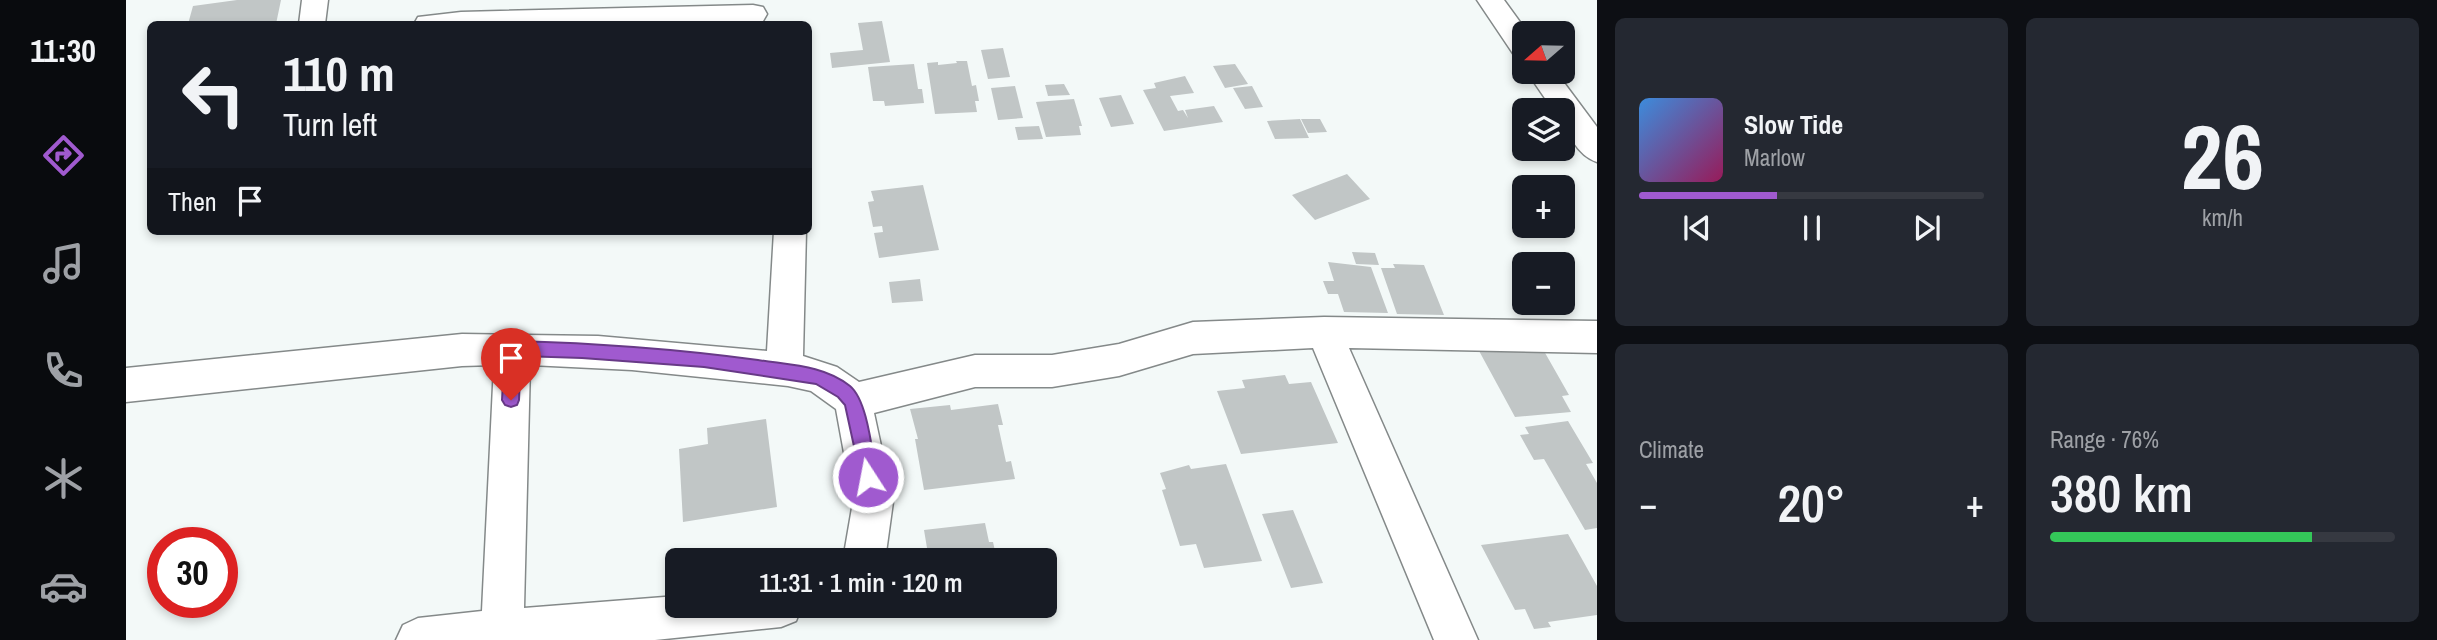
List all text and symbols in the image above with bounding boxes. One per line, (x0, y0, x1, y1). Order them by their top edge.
north arrow (1512, 21, 1575, 84)
map controls (1512, 21, 1575, 315)
text: 11:30 (30, 29, 96, 72)
text: 110 m (283, 40, 395, 106)
icon: left (168, 49, 259, 140)
text: 26 (2181, 95, 2264, 217)
button: layers (1512, 98, 1575, 161)
text: Turn left (283, 103, 377, 146)
text: Slow Tide (1744, 107, 1843, 142)
icon: directions (39, 131, 88, 180)
text: Marlow (1744, 142, 1805, 173)
button: + (1512, 175, 1575, 238)
icon: arrive (231, 182, 269, 220)
text: Then (168, 184, 217, 219)
text: km/h (2202, 202, 2243, 233)
icon: previous (1678, 209, 1716, 247)
icon: pause (1793, 209, 1831, 247)
icon: next (1908, 209, 1946, 247)
icon: music (39, 239, 88, 288)
button: − (1512, 252, 1575, 315)
pin (481, 328, 541, 400)
icon: arrive (492, 339, 530, 377)
icon: phone (39, 346, 88, 395)
text: Range · 76% (2050, 424, 2159, 455)
text: Climate (1639, 434, 1704, 465)
position arrow (831, 440, 905, 514)
icon: climate (39, 454, 88, 503)
text: 380 km (2050, 458, 2193, 528)
text: 20° (1777, 468, 1846, 538)
text: − (1639, 478, 1657, 529)
text: + (1966, 478, 1984, 529)
speed limit sign: 30 (147, 527, 238, 618)
icon: car (39, 562, 88, 611)
text: 11:31 · 1 min · 120 m (759, 565, 963, 600)

